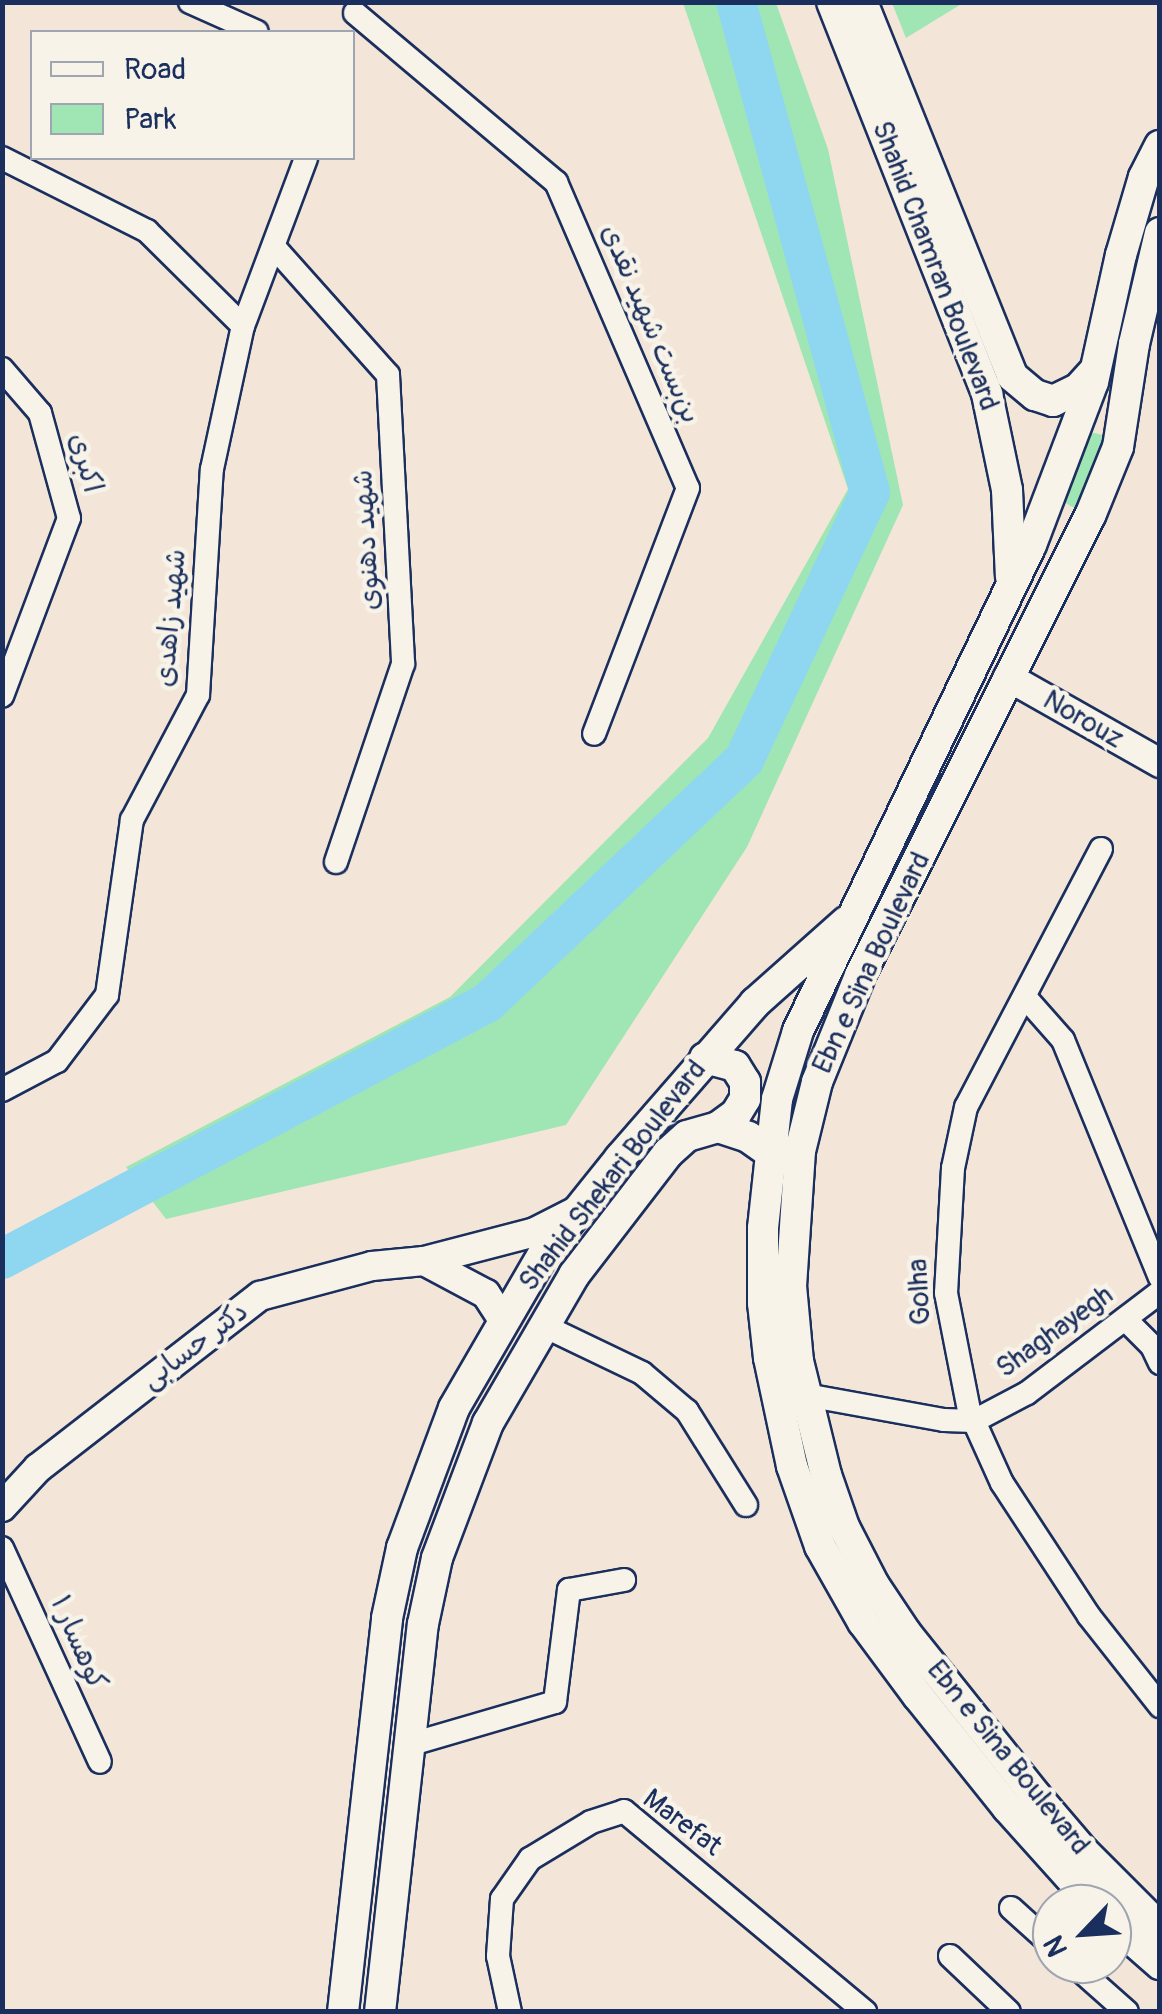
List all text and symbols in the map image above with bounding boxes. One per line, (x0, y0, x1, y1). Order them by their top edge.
legend (30, 30, 355, 160)
text: Road (124, 51, 186, 88)
text: Park (124, 101, 177, 138)
street label: Shahid Chamran Boulevard (864, 117, 1006, 415)
street label: بن‌بست شهید نقدی (593, 219, 707, 429)
street label: اکبری (61, 430, 109, 496)
street label: شهید دهنوی (347, 469, 387, 611)
street label: شهید زاهدی (148, 548, 194, 688)
street label: Norouz (1037, 684, 1129, 756)
street label: Ebn e Sina Boulevard (806, 847, 938, 1079)
street label: Shahid Shekari Boulevard (512, 1054, 714, 1298)
street label: Golha (901, 1258, 939, 1326)
street label: Shaghayegh (990, 1278, 1120, 1386)
street label: دکتر حسابی (135, 1295, 255, 1397)
street label: کوهسار ۱ (42, 1591, 114, 1695)
street label: Ebn e Sina Boulevard (919, 1654, 1097, 1862)
street label: Marefat (636, 1782, 728, 1864)
north arrow (1032, 1884, 1132, 1984)
text: N (1036, 1930, 1076, 1962)

